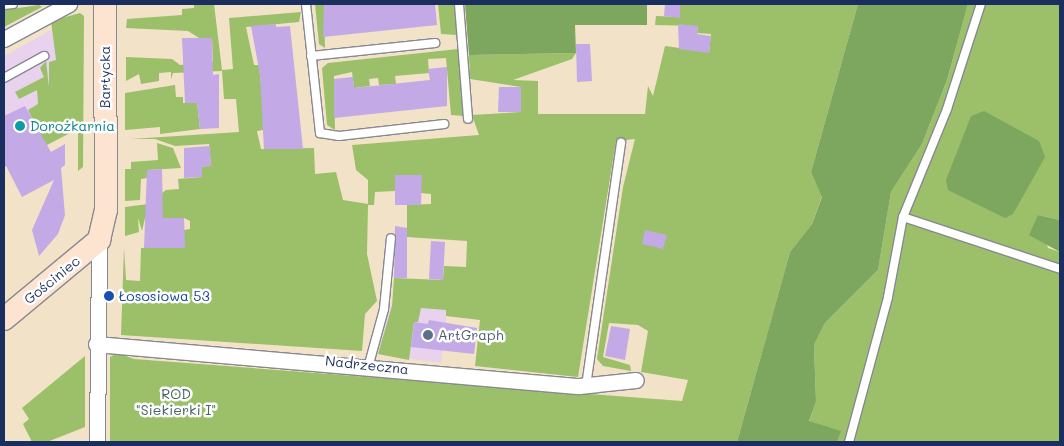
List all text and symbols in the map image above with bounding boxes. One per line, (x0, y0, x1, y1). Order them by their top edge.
street label: Bartycka (97, 46, 113, 108)
place label: Dorożkarnia (30, 118, 115, 134)
marker: Dorożkarnia (14, 120, 26, 132)
street label: Gościniec (21, 252, 83, 308)
place label: Łososiowa 53 (119, 288, 210, 304)
marker: Łososiowa 53 (103, 290, 115, 302)
place label: ArtGraph (438, 327, 504, 343)
marker: ArtGraph (422, 329, 434, 341)
street label: Nadrzeczna (324, 352, 410, 378)
park label: ROD "Siekierki I" (136, 386, 216, 418)

